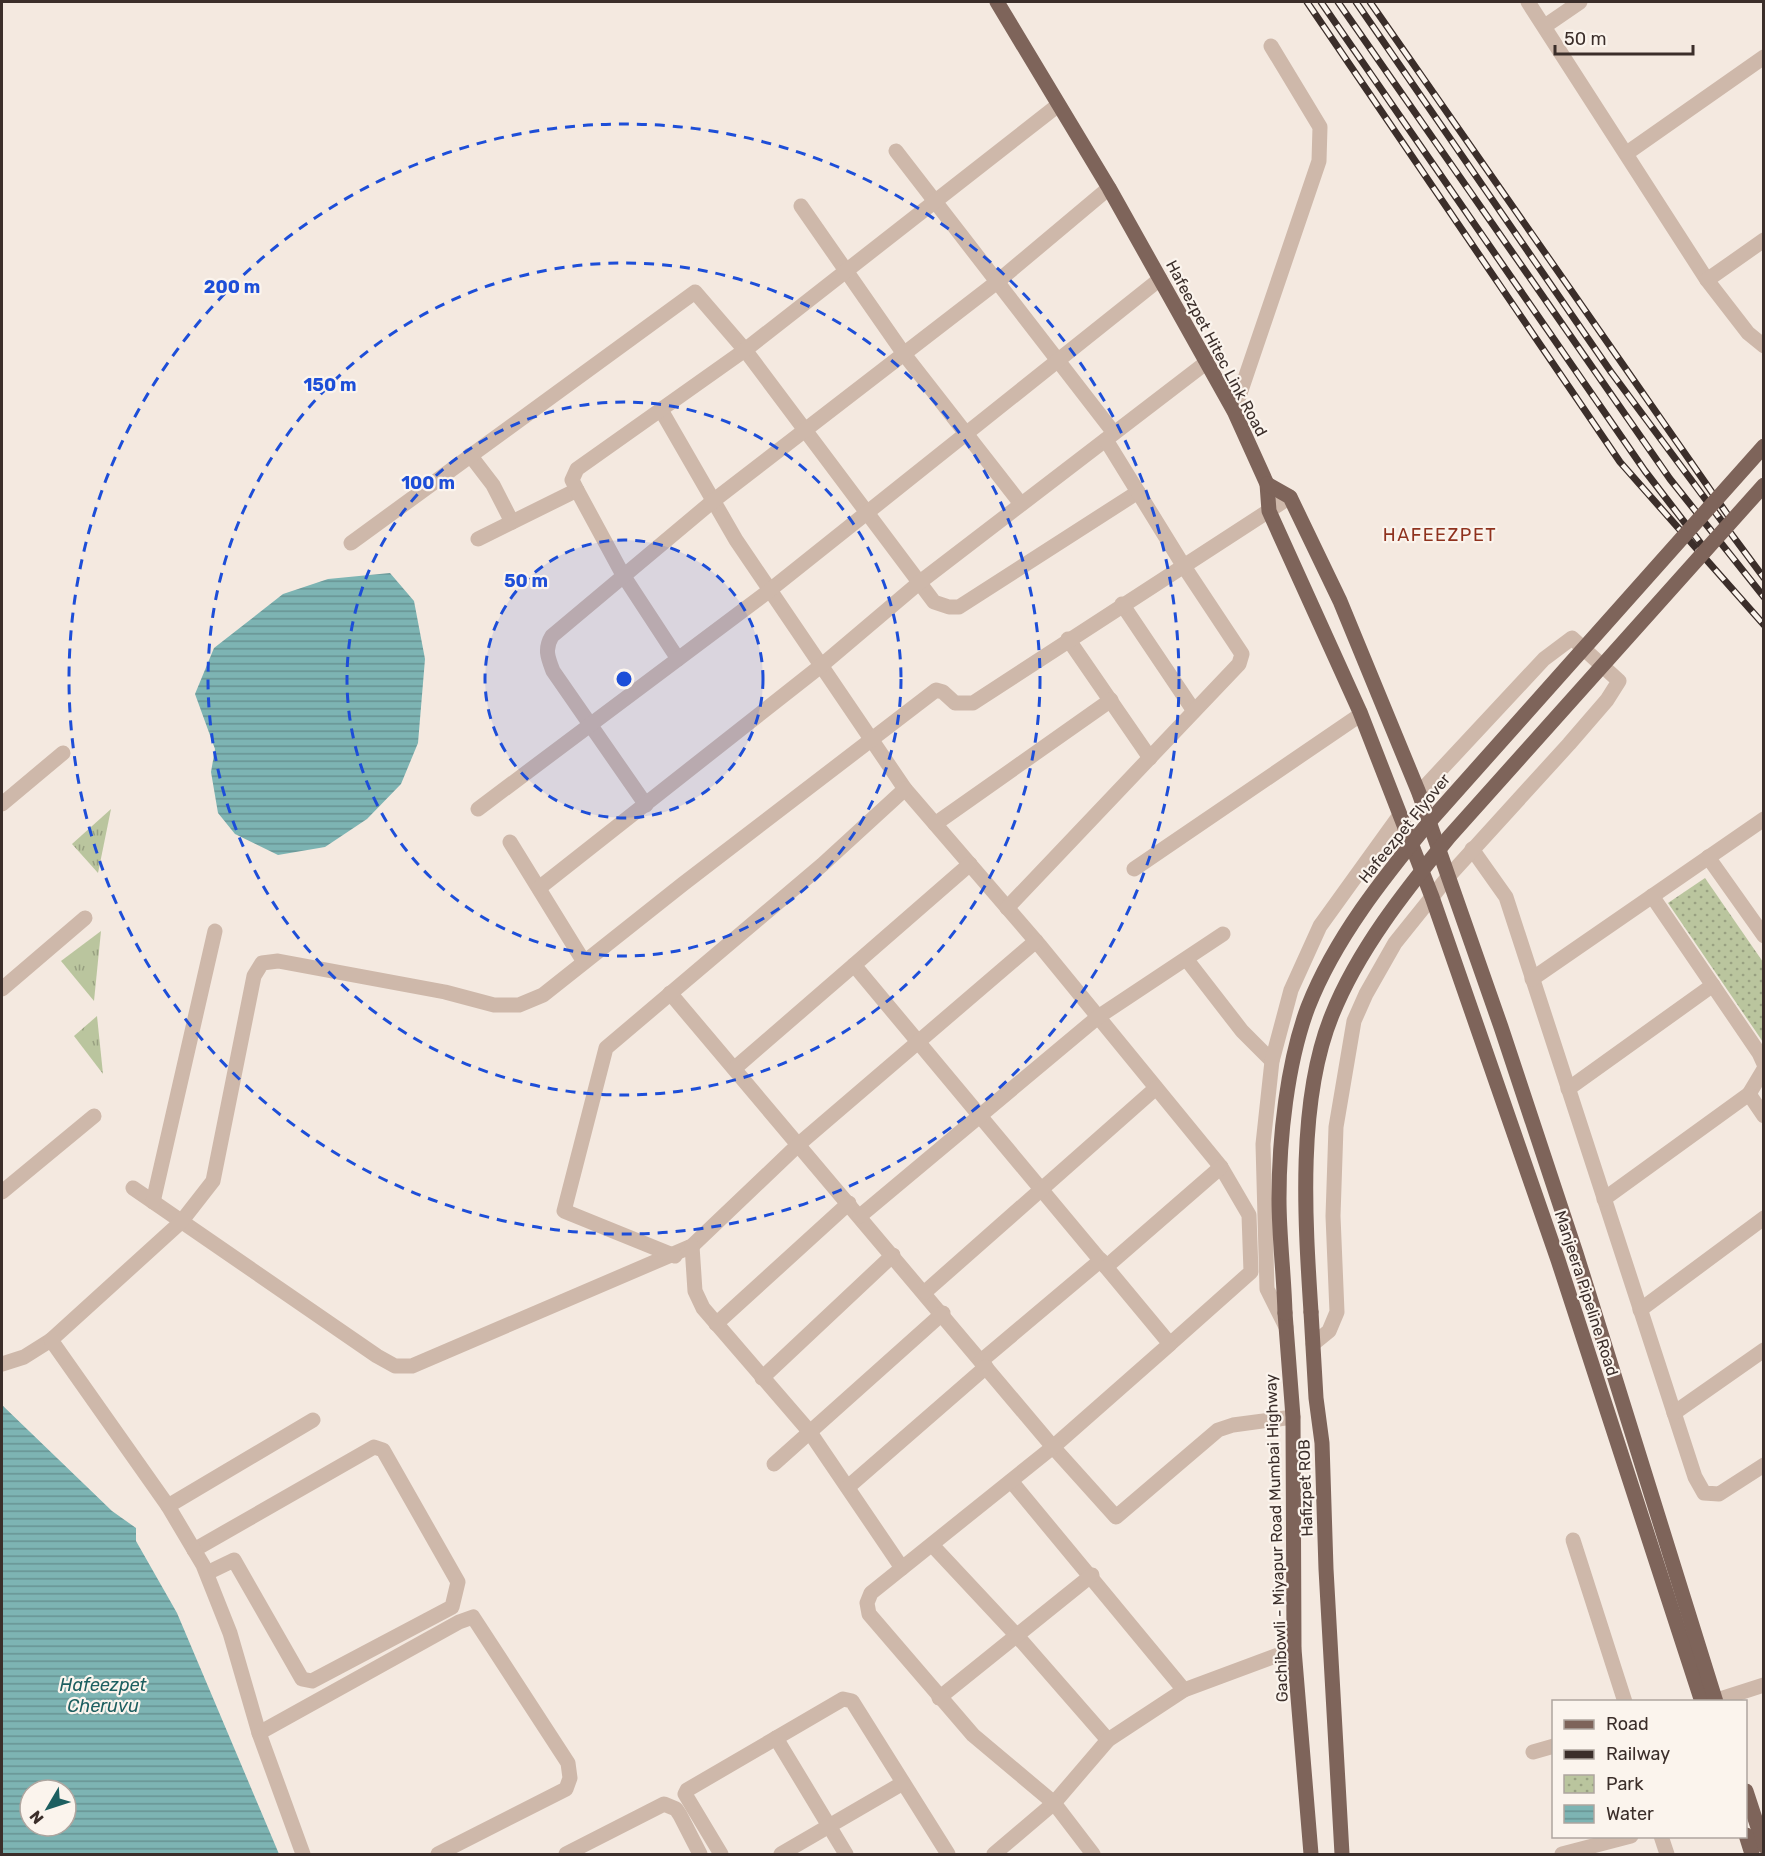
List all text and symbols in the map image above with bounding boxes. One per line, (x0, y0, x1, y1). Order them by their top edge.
scale bar (1555, 18, 1693, 56)
text: 50 m (1564, 28, 1607, 50)
street label: Hafeezpet Hitec Link Road (1162, 257, 1271, 440)
text: 200 m (204, 276, 260, 298)
text: 150 m (303, 374, 357, 396)
text: 100 m (401, 472, 455, 494)
district label: HAFEEZPET (1383, 524, 1497, 546)
text: 50 m (504, 570, 548, 592)
centre of rings (614, 669, 634, 689)
street label: Hafeezpet Flyover (1354, 770, 1454, 887)
street label: Manjeera Pipeline Road (1551, 1208, 1622, 1378)
street label: Gachibowli - Miyapur Road Mumbai Highway (1261, 1373, 1292, 1703)
street label: Hafizpet ROB (1294, 1439, 1317, 1537)
water label: Hafeezpet Cheruvu (60, 1674, 148, 1717)
legend (1552, 1700, 1747, 1838)
text: Road (1606, 1713, 1649, 1735)
text: Railway (1606, 1743, 1670, 1765)
text: Park (1606, 1773, 1644, 1795)
north arrow (18, 1778, 78, 1838)
text: Water (1606, 1803, 1654, 1825)
text: N (26, 1807, 48, 1828)

